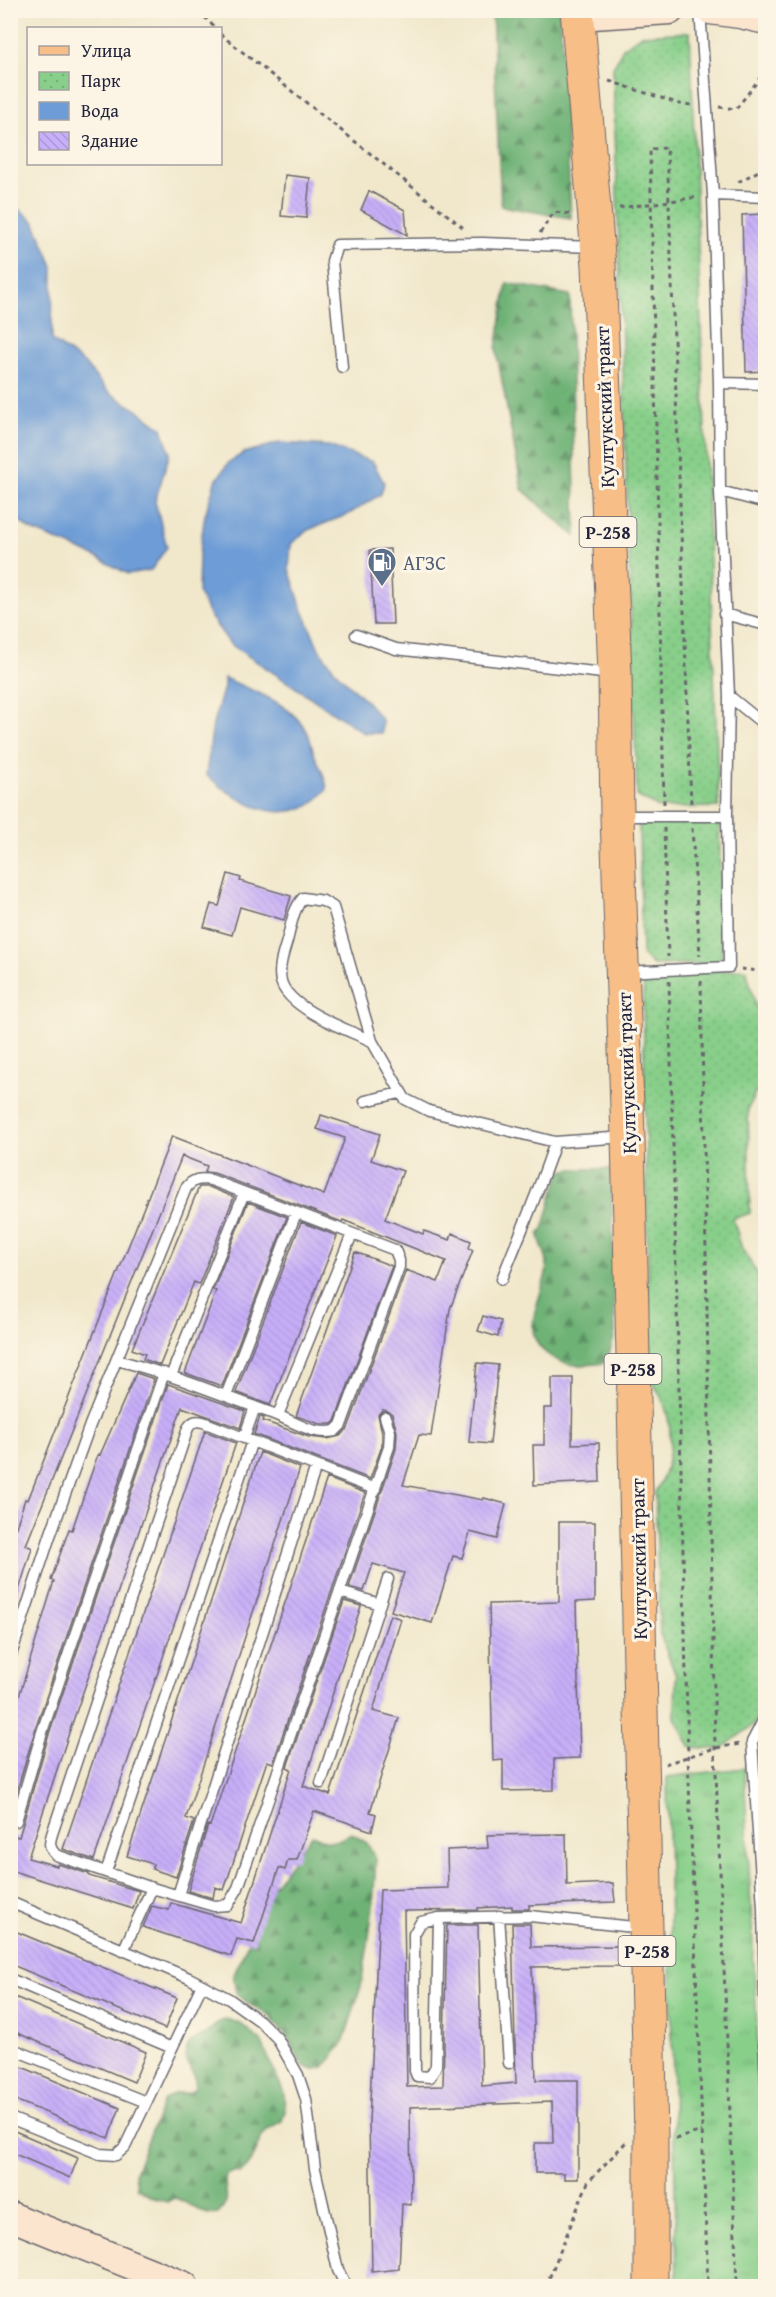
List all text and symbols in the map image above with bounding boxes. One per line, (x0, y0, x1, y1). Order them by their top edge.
legend (27, 27, 222, 165)
text: Улица (81, 37, 132, 64)
text: Парк (81, 67, 121, 94)
text: Вода (81, 97, 119, 124)
text: Здание (81, 127, 138, 154)
street label: Култукский тракт (587, 325, 621, 488)
road number: Р-258 (580, 517, 636, 547)
fuel station icon: АГЗС (366, 546, 398, 588)
place label: АГЗС (403, 548, 446, 577)
street label: Култукский тракт (609, 991, 643, 1154)
road number: Р-258 (604, 1354, 662, 1384)
street label: Култукский тракт (622, 1478, 654, 1640)
road number: Р-258 (618, 1936, 676, 1966)

